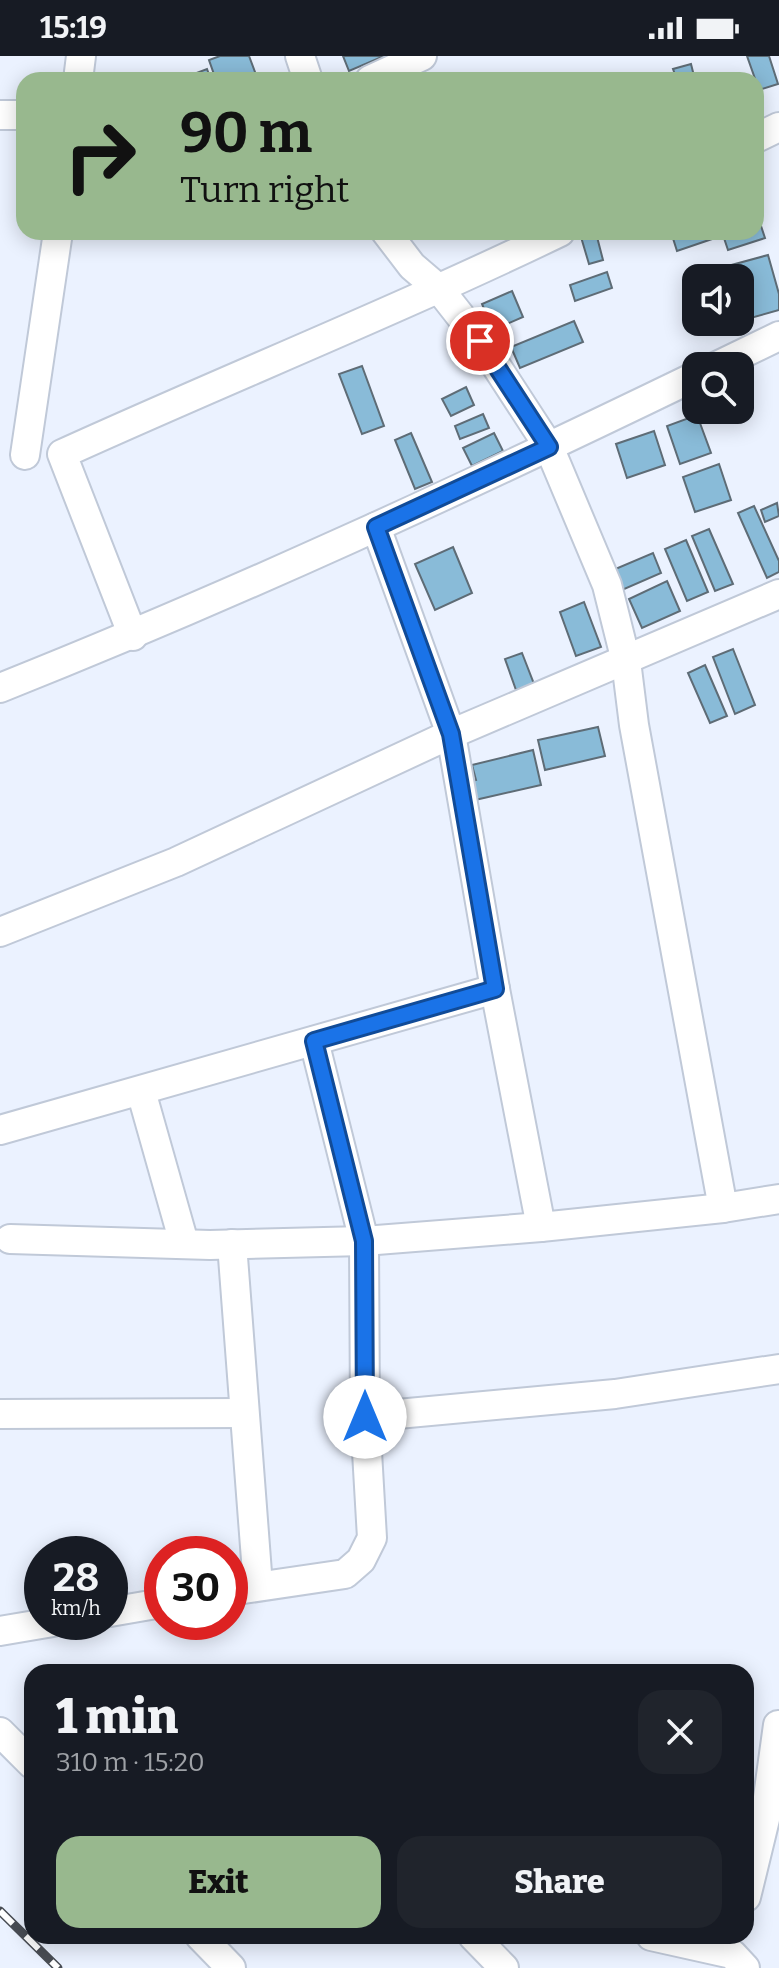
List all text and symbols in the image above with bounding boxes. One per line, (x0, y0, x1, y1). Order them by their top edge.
text: 15:19 (40, 10, 107, 46)
text: 90 m (180, 100, 312, 167)
icon: right (48, 104, 152, 208)
text: Turn right (180, 168, 349, 212)
map controls (682, 264, 754, 424)
button: sound (682, 264, 754, 336)
pin (446, 307, 514, 375)
icon: arrive (458, 319, 502, 363)
button: search (682, 352, 754, 424)
position arrow (323, 1375, 407, 1459)
speed limit sign: 30 (144, 1536, 248, 1640)
text: 28 (53, 1554, 99, 1602)
text: km/h (51, 1596, 101, 1620)
text: 1 min (56, 1688, 178, 1746)
button: close (638, 1690, 722, 1774)
text: 310 m · 15:20 (56, 1747, 205, 1778)
button: Exit (56, 1836, 381, 1928)
button: Share (397, 1836, 722, 1928)

